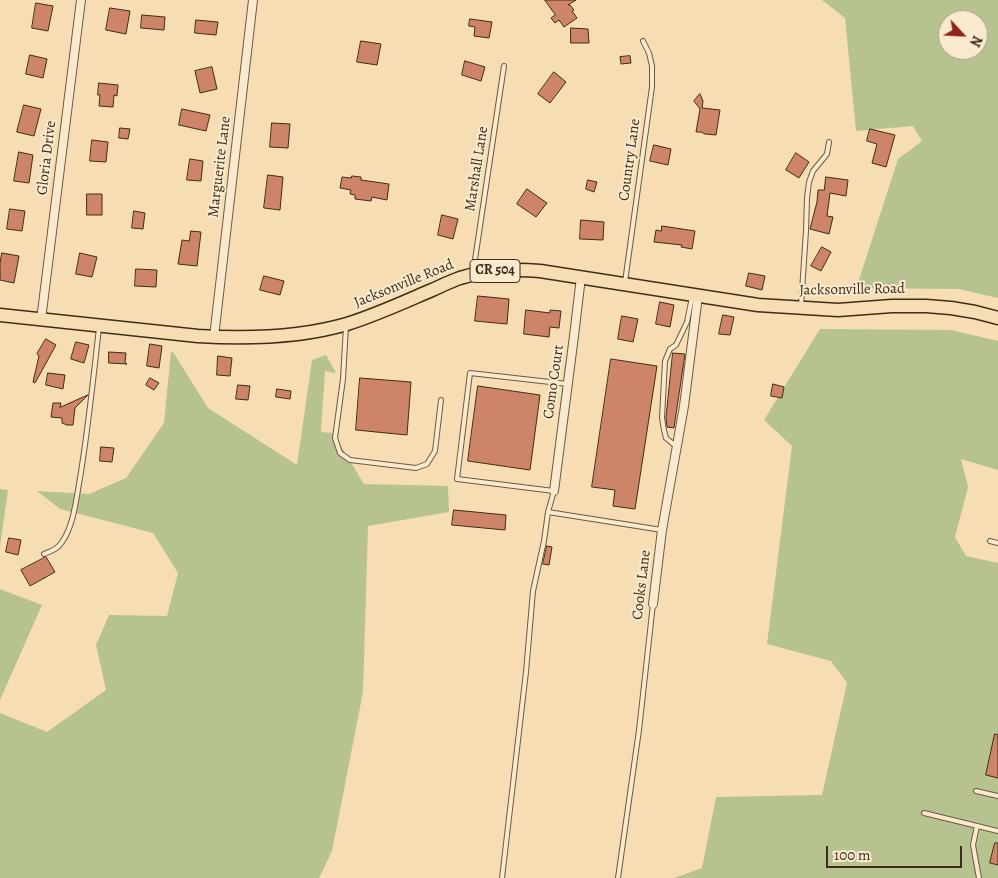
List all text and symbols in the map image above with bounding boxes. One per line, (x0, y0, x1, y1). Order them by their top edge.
north arrow (938, 10, 988, 60)
text: N (965, 32, 987, 50)
street label: Marguerite Lane (205, 115, 235, 219)
street label: Country Lane (615, 118, 645, 202)
street label: Gloria Drive (34, 120, 60, 196)
street label: Marshall Lane (461, 125, 493, 213)
street label: Jacksonville Road (352, 256, 456, 312)
road number: CR 504 (470, 260, 520, 282)
street label: Jacksonville Road (799, 280, 905, 300)
street label: Como Court (540, 344, 568, 420)
street label: Cooks Lane (629, 549, 655, 621)
scale bar (828, 836, 964, 868)
text: 100 m (834, 845, 871, 865)

